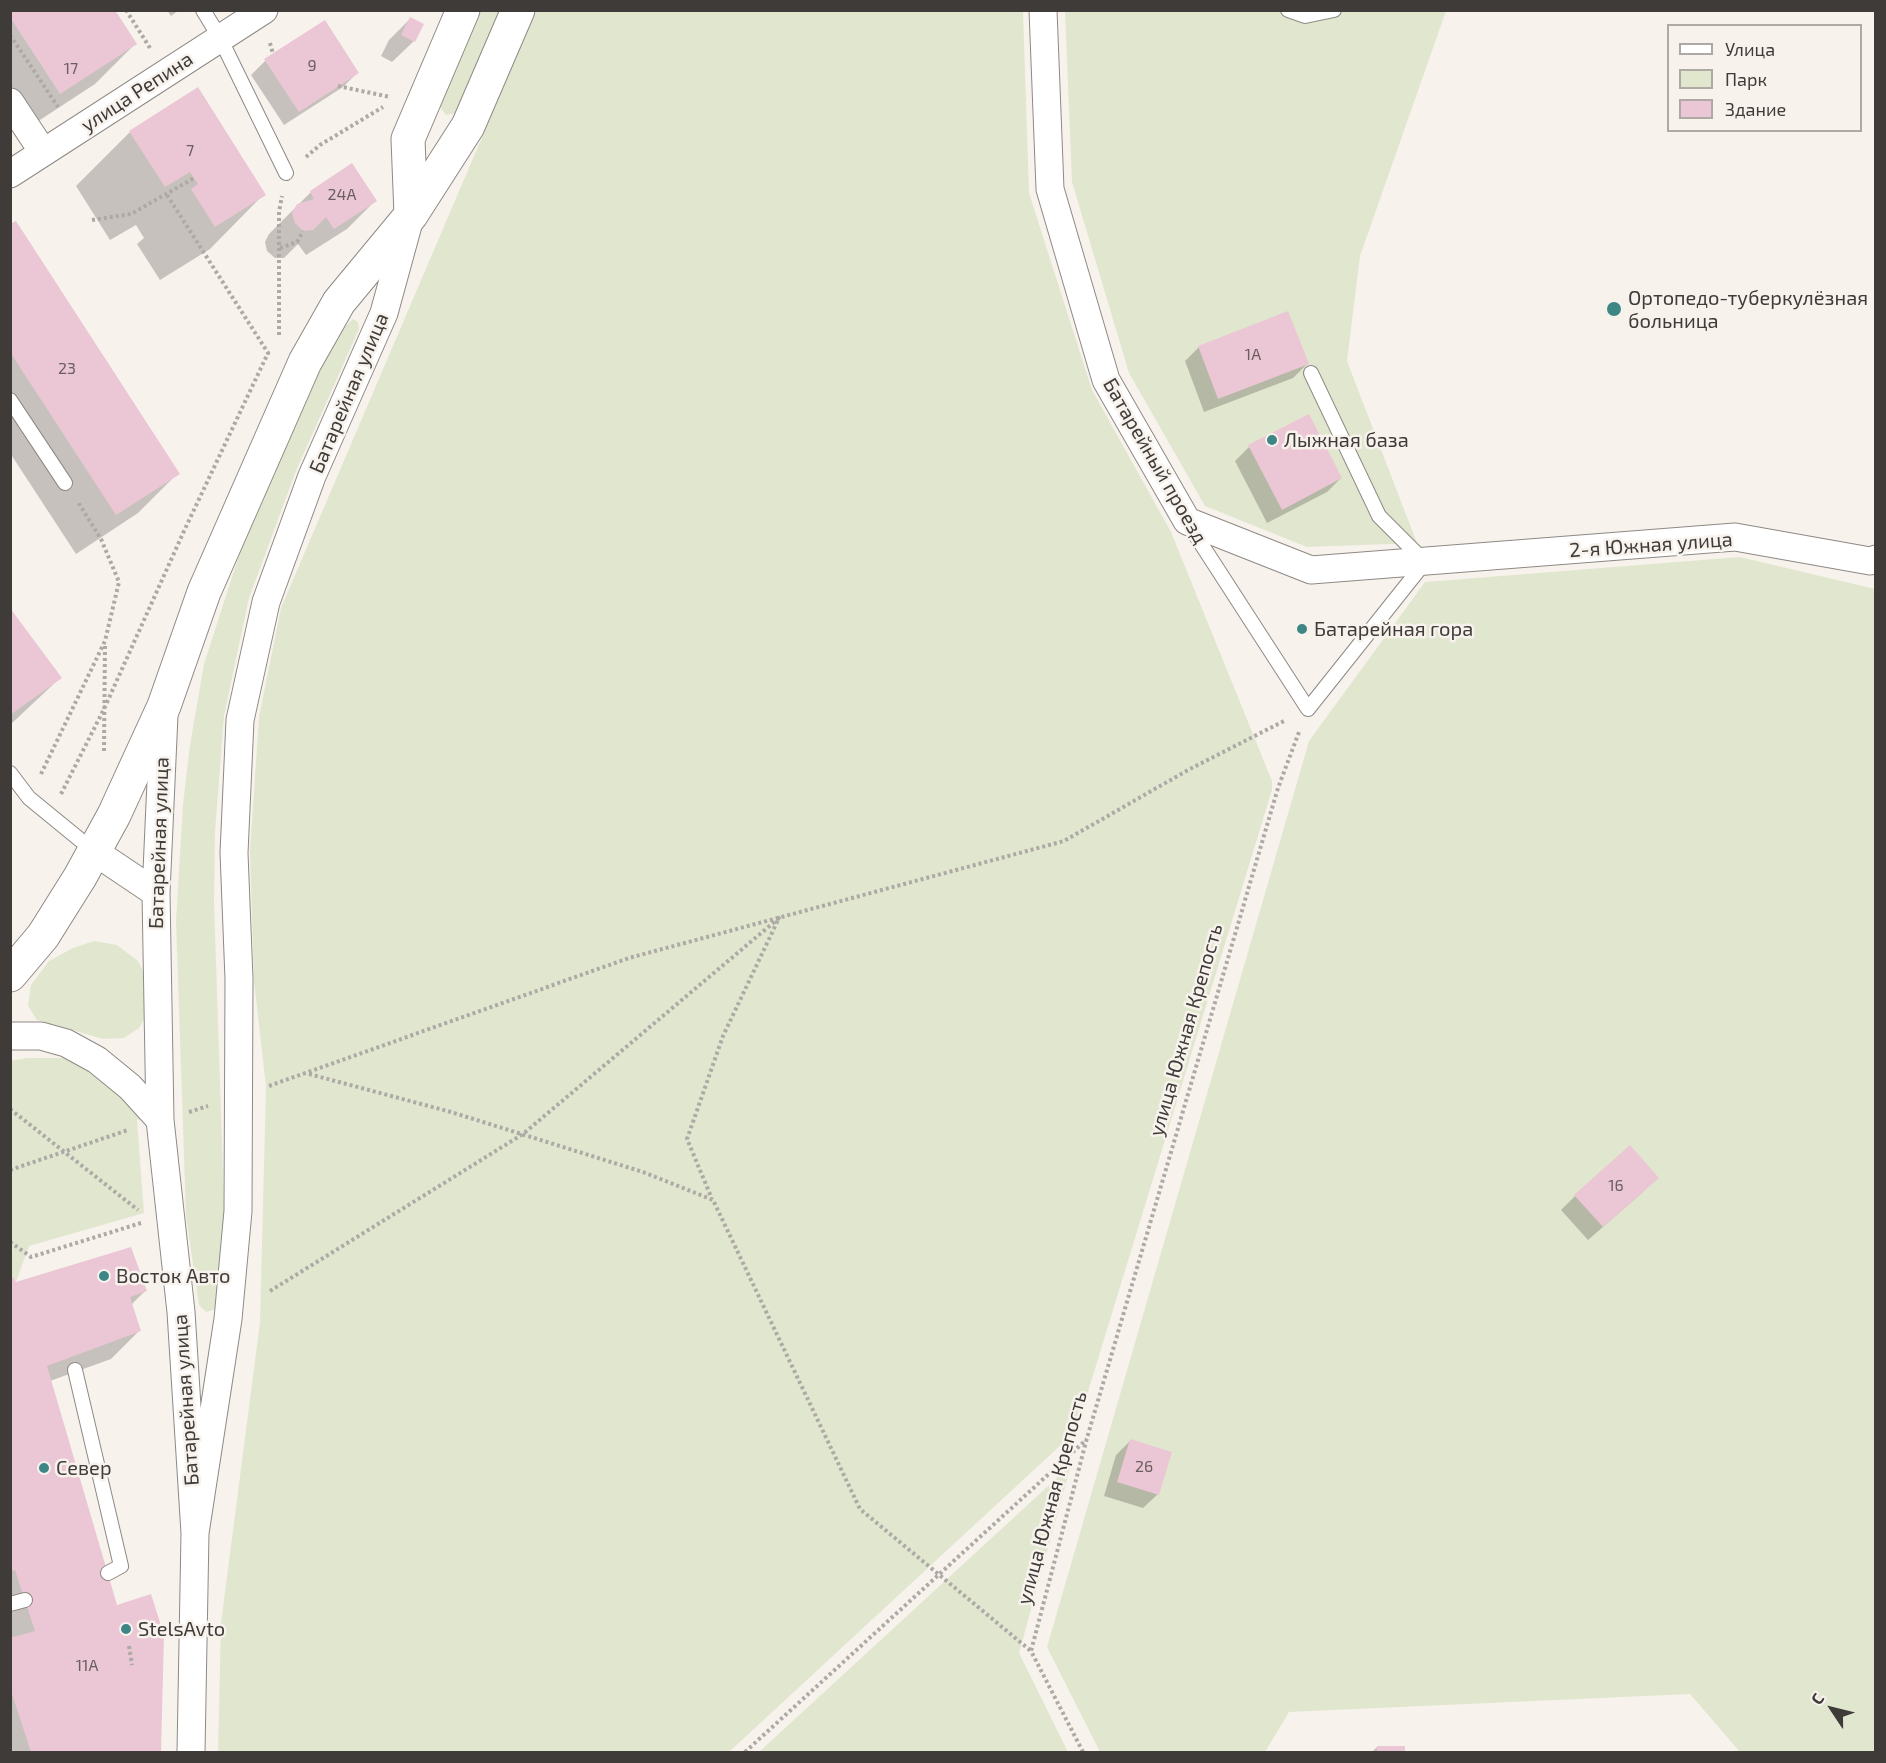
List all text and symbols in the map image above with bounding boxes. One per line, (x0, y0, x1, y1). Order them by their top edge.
legend (1667, 24, 1862, 132)
text: Улица (1725, 38, 1775, 60)
street label: улица Репина (76, 47, 198, 137)
house number: 9 (307, 56, 317, 76)
house number: 17 (64, 59, 78, 79)
text: Парк (1725, 68, 1767, 90)
text: Здание (1725, 98, 1786, 120)
house number: 7 (186, 141, 194, 161)
house number: 24А (328, 185, 356, 205)
place label: Ортопедо-туберкулёзная больница (1628, 286, 1868, 333)
marker: Ортопедо-туберкулёзная больница (1605, 300, 1623, 318)
street label: Батарейная улица (304, 309, 394, 477)
house number: 1А (1245, 345, 1261, 365)
house number: 23 (58, 359, 76, 379)
street label: Батарейный проезд (1098, 374, 1212, 548)
place label: Лыжная база (1284, 428, 1409, 452)
marker: Лыжная база (1265, 433, 1279, 447)
street label: 2-я Южная улица (1569, 527, 1733, 563)
place label: Батарейная гора (1314, 617, 1473, 641)
marker: Батарейная гора (1295, 622, 1309, 636)
street label: Батарейная улица (144, 757, 174, 929)
street label: улица Южная Крепость (1144, 921, 1228, 1139)
house number: 16 (1608, 1176, 1624, 1196)
place label: Восток Авто (116, 1264, 230, 1288)
marker: Восток Авто (97, 1269, 111, 1283)
street label: Батарейная улица (168, 1313, 204, 1487)
street label: улица Южная Крепость (1012, 1389, 1092, 1607)
place label: Север (56, 1456, 112, 1480)
house number: 26 (1135, 1457, 1153, 1477)
marker: Север (37, 1461, 51, 1475)
place label: StelsAvto (138, 1617, 225, 1641)
marker: StelsAvto (119, 1622, 133, 1636)
house number: 11А (76, 1656, 98, 1676)
north arrow (1802, 1679, 1862, 1739)
text: С (1806, 1689, 1827, 1708)

